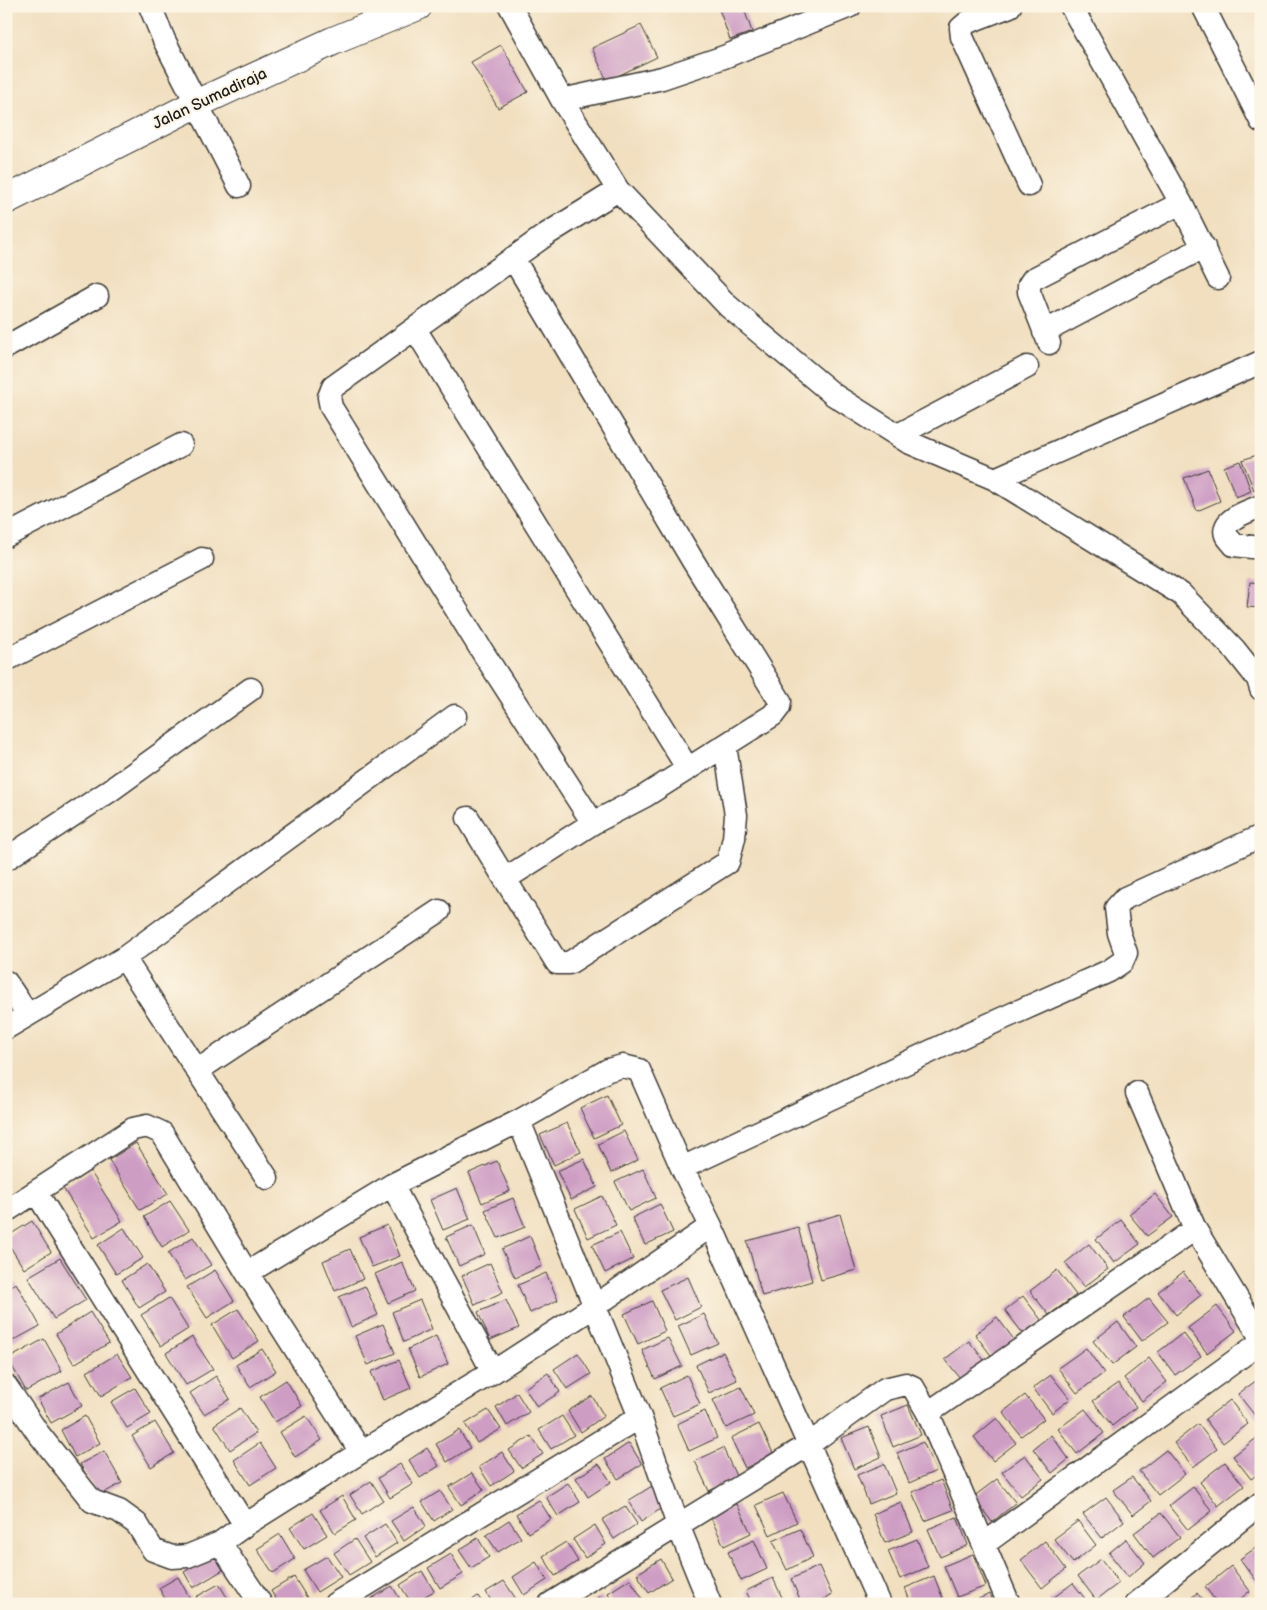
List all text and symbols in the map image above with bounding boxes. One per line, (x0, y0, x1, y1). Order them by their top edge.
street label: Jalan Sumadiraja (150, 64, 270, 134)

